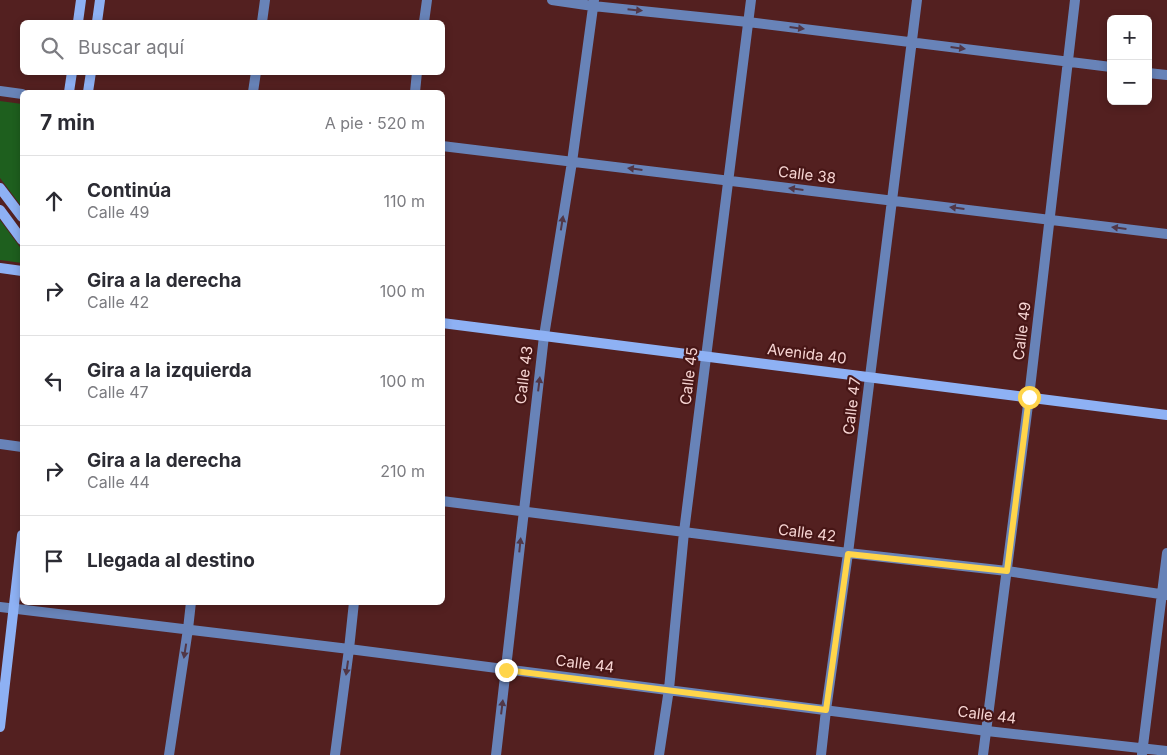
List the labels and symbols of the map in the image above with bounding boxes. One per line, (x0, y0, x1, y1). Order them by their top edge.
one-way arrow (627, 6, 643, 14)
one-way arrow (789, 24, 805, 32)
one-way arrow (950, 44, 966, 52)
street label: Calle 38 (777, 162, 837, 187)
one-way arrow (626, 165, 642, 173)
one-way arrow (788, 185, 804, 193)
one-way arrow (949, 204, 965, 212)
one-way arrow (558, 215, 566, 231)
one-way arrow (1110, 224, 1126, 232)
street label: Calle 49 (1009, 301, 1035, 361)
street label: Avenida 40 (766, 339, 848, 368)
street label: Calle 43 (511, 345, 537, 405)
street label: Calle 45 (676, 346, 701, 406)
one-way arrow (535, 375, 543, 391)
street label: Calle 47 (839, 376, 864, 436)
route start (1018, 386, 1041, 409)
street label: Calle 42 (777, 520, 837, 545)
one-way arrow (516, 537, 524, 553)
one-way arrow (181, 643, 189, 659)
street label: Calle 44 (555, 650, 615, 677)
route end (495, 659, 518, 682)
one-way arrow (342, 661, 350, 677)
one-way arrow (498, 698, 506, 714)
street label: Calle 44 (957, 701, 1017, 728)

